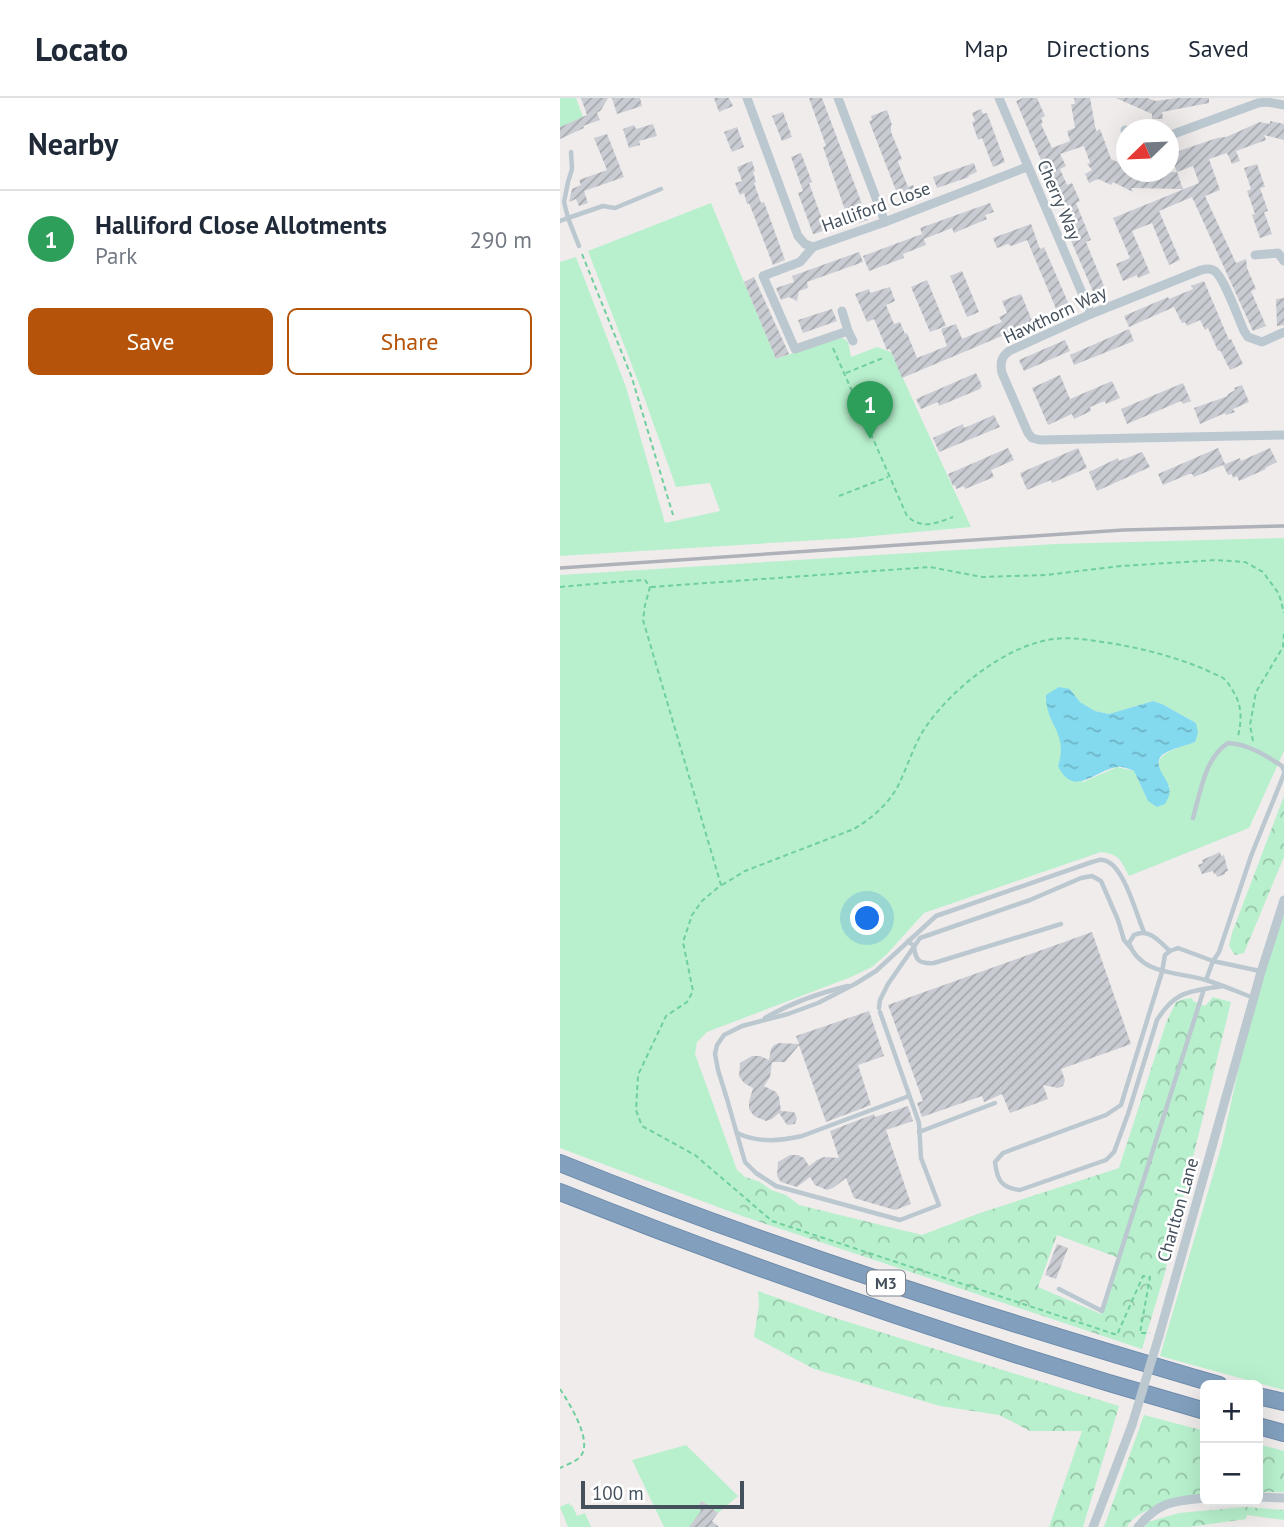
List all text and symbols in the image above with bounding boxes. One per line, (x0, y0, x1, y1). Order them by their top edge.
text: Locato (35, 27, 128, 70)
text: Map (964, 33, 1008, 64)
text: Directions (1046, 33, 1150, 64)
text: Saved (1188, 33, 1249, 64)
north arrow (1116, 119, 1179, 182)
text: Nearby (28, 124, 118, 163)
street label: Cherry Way (1032, 156, 1087, 244)
street label: Halliford Close (818, 176, 933, 237)
text: Halliford Close Allotments (95, 208, 387, 241)
text: 1 (44, 225, 58, 254)
text: 290 m (470, 225, 532, 254)
text: Park (95, 241, 137, 270)
street label: Hawthorn Way (999, 280, 1111, 349)
button: Save (28, 308, 273, 375)
button: Share (287, 308, 532, 375)
pin: 1 (847, 381, 893, 439)
your location (850, 901, 884, 935)
street label: Charlton Lane (1152, 1155, 1203, 1265)
road number: M3 (867, 1270, 905, 1296)
map controls (1200, 1380, 1263, 1506)
button: + (1200, 1380, 1263, 1443)
button: − (1200, 1443, 1263, 1506)
scale bar (581, 1478, 744, 1510)
text: 100 m (592, 1481, 644, 1505)

